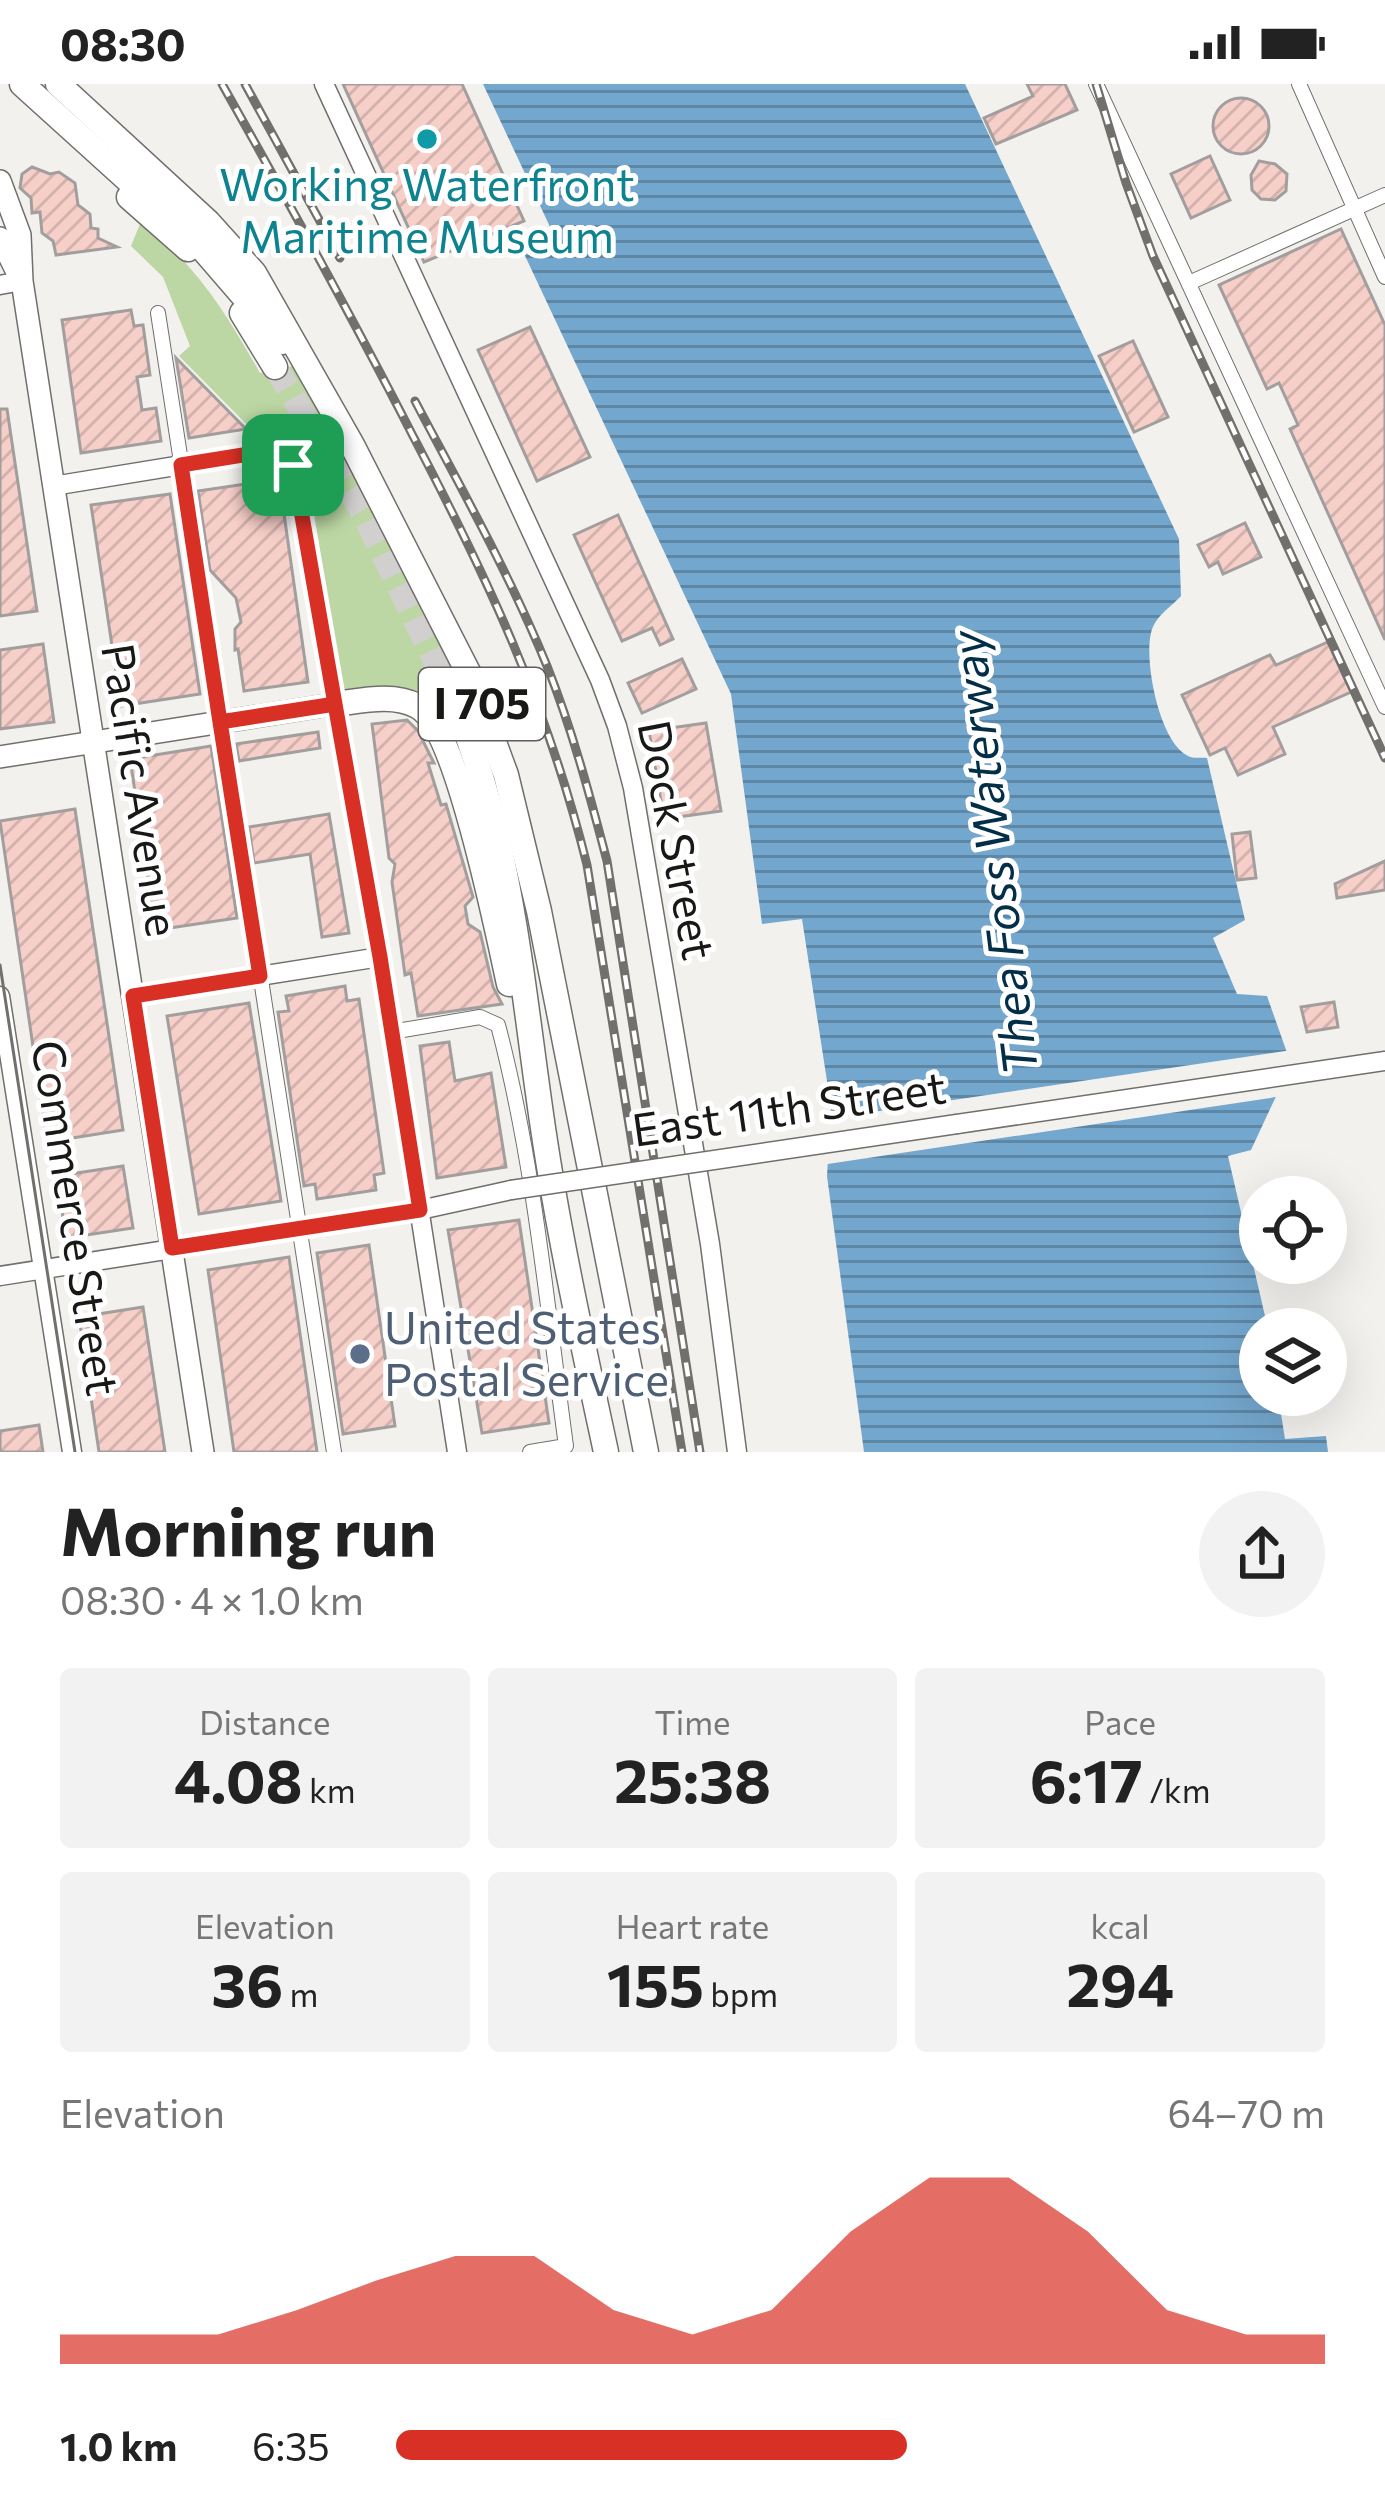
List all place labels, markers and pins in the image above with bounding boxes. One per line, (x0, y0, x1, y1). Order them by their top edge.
marker: Working Waterfront Maritime Museum (414, 126, 440, 152)
place label: Working Waterfront Maritime Museum (219, 155, 635, 262)
pin (242, 414, 344, 516)
place label: United States Postal Service (384, 1298, 669, 1405)
marker: United States Postal Service (347, 1341, 373, 1367)

